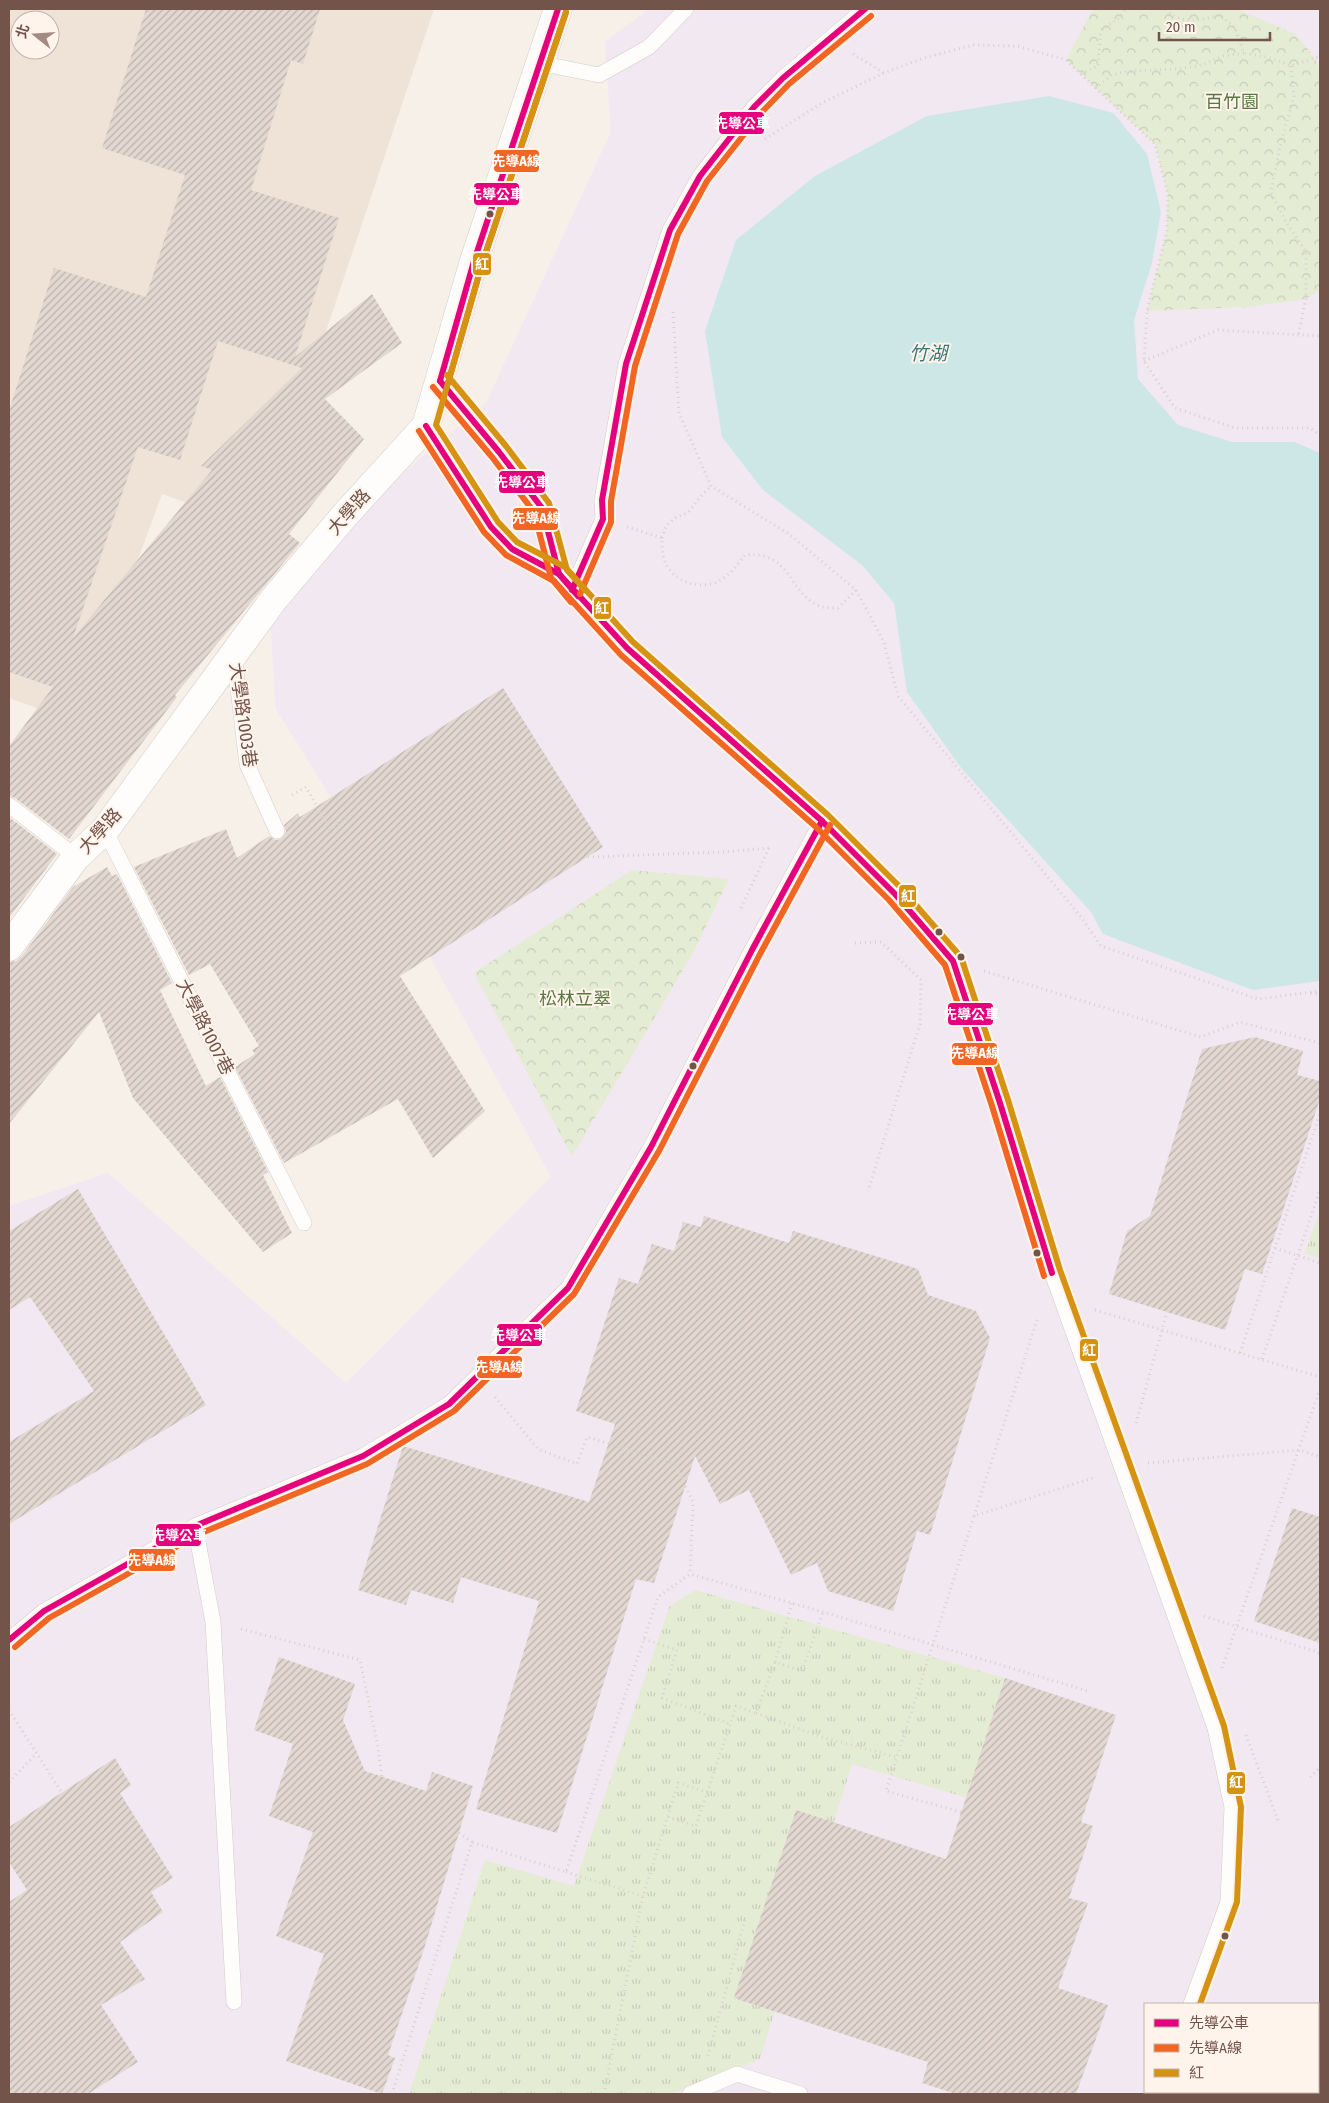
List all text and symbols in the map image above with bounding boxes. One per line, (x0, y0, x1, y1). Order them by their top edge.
north arrow (10, 10, 60, 60)
scale bar (1159, 10, 1270, 42)
text: 20 m (1166, 18, 1196, 36)
text: 北 (13, 22, 33, 41)
park label: 百竹園 (1205, 91, 1259, 113)
line badge: 先導公車 (718, 111, 765, 135)
text: 先導公車 (714, 115, 770, 132)
line badge: 先導A線 (493, 149, 540, 173)
text: 先導A線 (491, 153, 541, 170)
line badge: 先導公車 (473, 182, 520, 206)
text: 先導公車 (468, 186, 524, 203)
unlabelled marker (485, 209, 495, 219)
line badge: 紅 (472, 252, 492, 276)
text: 紅 (475, 256, 489, 273)
water label: 竹湖 (909, 342, 950, 365)
line badge: 先導公車 (498, 470, 546, 494)
text: 先導公車 (494, 474, 550, 491)
street label: 大學路 (323, 484, 375, 540)
line badge: 先導A線 (512, 507, 559, 531)
text: 先導A線 (511, 510, 561, 527)
line badge: 紅 (593, 596, 612, 620)
text: 紅 (595, 600, 609, 617)
street label: 大學路1003巷 (225, 661, 261, 769)
street label: 大學路 (74, 804, 126, 858)
line badge: 紅 (898, 884, 917, 908)
text: 紅 (901, 888, 915, 905)
unlabelled marker (934, 927, 944, 937)
unlabelled marker (956, 952, 966, 962)
street label: 大學路1007巷 (171, 975, 239, 1079)
park label: 松林立翠 (539, 988, 611, 1010)
line badge: 先導公車 (947, 1002, 994, 1026)
text: 先導公車 (943, 1006, 999, 1023)
line badge: 先導A線 (951, 1042, 998, 1066)
text: 先導A線 (950, 1045, 1000, 1062)
unlabelled marker (688, 1061, 698, 1071)
unlabelled marker (1032, 1248, 1042, 1258)
line badge: 先導公車 (496, 1323, 543, 1347)
text: 先導公車 (491, 1327, 547, 1344)
line badge: 紅 (1079, 1338, 1099, 1362)
text: 紅 (1082, 1342, 1096, 1359)
line badge: 先導A線 (476, 1355, 523, 1379)
text: 先導A線 (474, 1359, 524, 1376)
line badge: 先導公車 (155, 1523, 202, 1547)
text: 先導公車 (151, 1527, 207, 1544)
line badge: 先導A線 (128, 1548, 176, 1572)
text: 先導A線 (127, 1552, 177, 1569)
line badge: 紅 (1226, 1771, 1246, 1795)
text: 紅 (1229, 1774, 1243, 1791)
unlabelled marker (1220, 1931, 1230, 1941)
legend (1144, 2003, 1319, 2093)
text: 先導公車 (1189, 2014, 1249, 2032)
text: 先導A線 (1189, 2039, 1242, 2057)
text: 紅 (1189, 2064, 1204, 2082)

